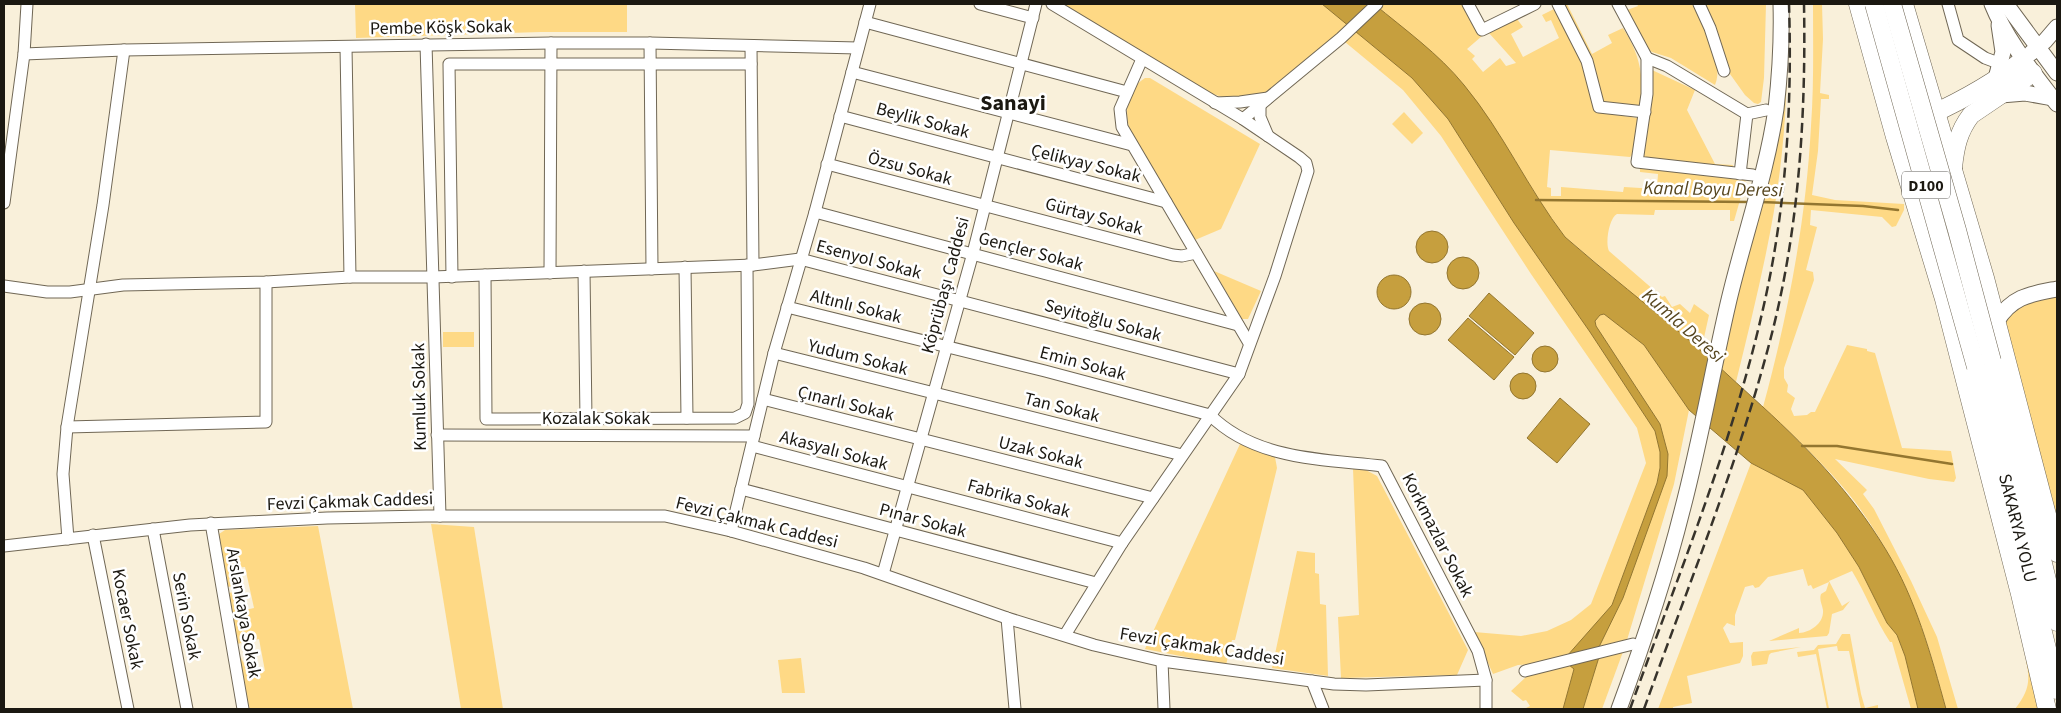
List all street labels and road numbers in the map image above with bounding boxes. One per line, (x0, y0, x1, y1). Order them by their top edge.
street label: Pembe Köşk Sokak (370, 14, 512, 41)
street label: Beylik Sokak (873, 96, 972, 145)
street label: Çelikyay Sokak (1028, 138, 1143, 189)
street label: Özsu Sokak (865, 145, 955, 192)
road number: D100 (1902, 172, 1950, 198)
street label: Gürtay Sokak (1042, 191, 1145, 242)
street label: Köprübaşı Caddesi (915, 214, 976, 356)
street label: Gençler Sokak (976, 225, 1086, 277)
street label: Esenyol Sokak (813, 233, 924, 286)
street label: Altınlı Sokak (808, 283, 904, 330)
street label: Seyitoğlu Sokak (1042, 293, 1164, 348)
street label: Yudum Sokak (804, 333, 911, 382)
street label: Emin Sokak (1037, 340, 1129, 387)
street label: Kumluk Sokak (406, 343, 433, 451)
street label: Çınarlı Sokak (795, 379, 897, 428)
street label: Tan Sokak (1022, 386, 1102, 429)
street label: Kozalak Sokak (542, 406, 650, 431)
street label: Akasyalı Sokak (777, 424, 891, 477)
street label: Uzak Sokak (996, 430, 1086, 475)
street label: Korkmazlar Sokak (1395, 469, 1480, 602)
street label: SAKARYA YOLU (1992, 471, 2043, 585)
street label: Fabrika Sokak (965, 473, 1073, 524)
street label: Fevzi Çakmak Caddesi (266, 486, 434, 517)
street label: Fevzi Çakmak Caddesi (673, 490, 841, 555)
street label: Pınar Sokak (876, 497, 969, 544)
street label: Arslankaya Sokak (220, 546, 267, 680)
street label: Kocaer Sokak (106, 567, 150, 672)
street label: Serin Sokak (166, 570, 207, 662)
street label: Fevzi Çakmak Caddesi (1118, 621, 1286, 672)

